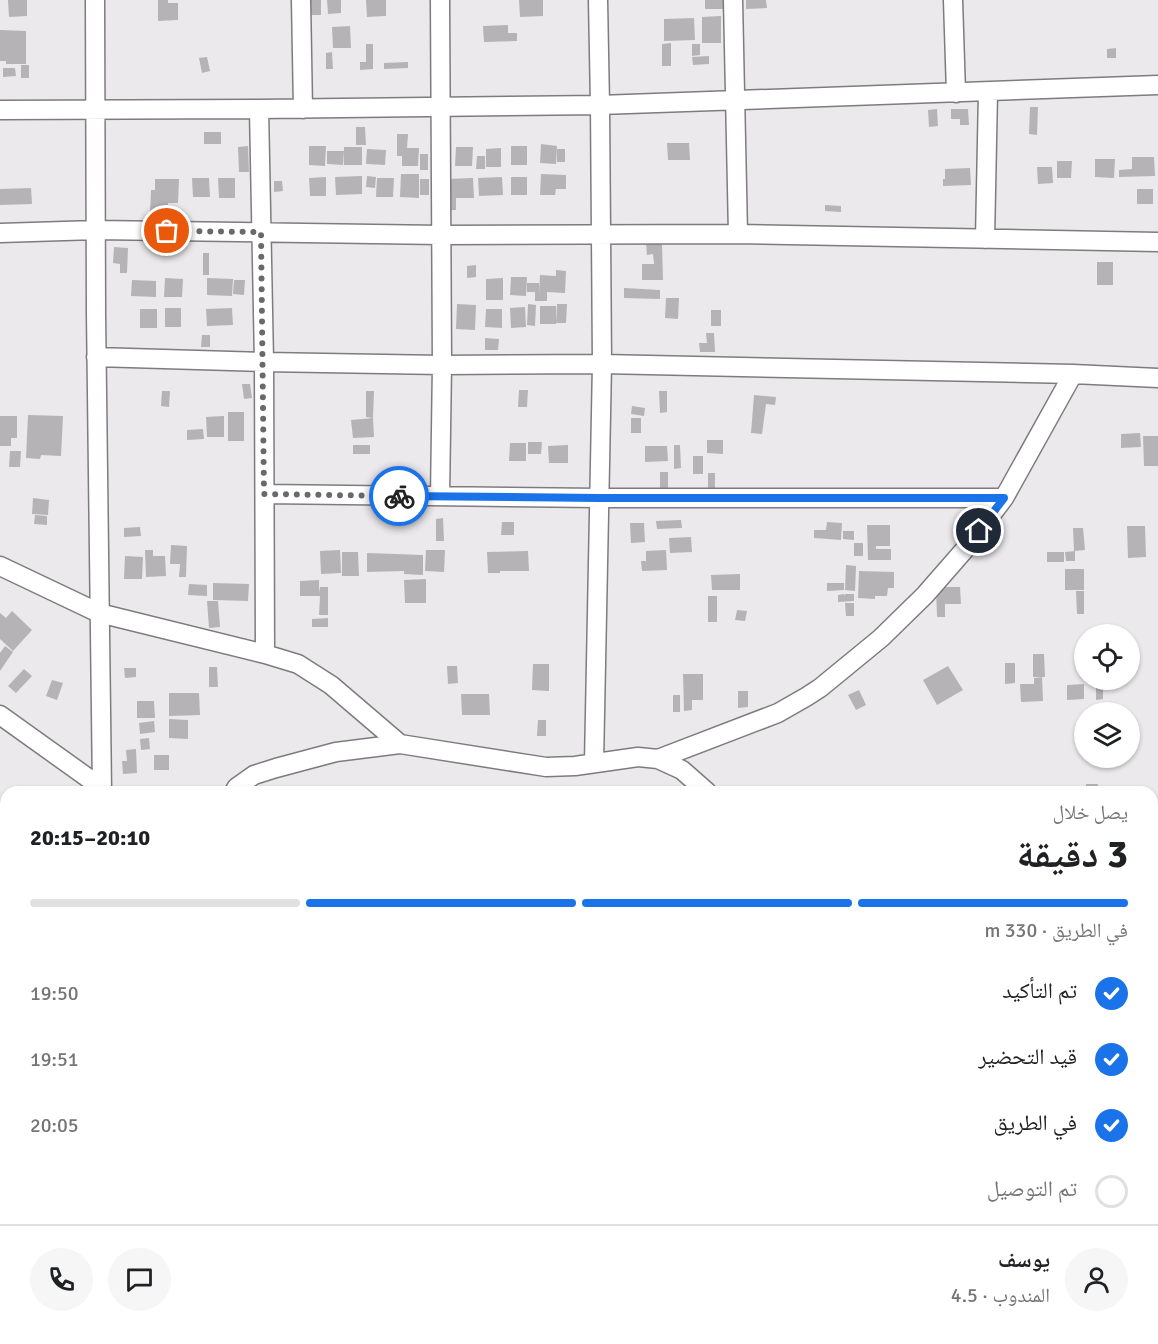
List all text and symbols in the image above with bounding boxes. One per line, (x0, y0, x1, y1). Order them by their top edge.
pin (141, 205, 192, 256)
icon: bag (150, 214, 183, 247)
courier (369, 466, 429, 526)
icon: bike (383, 480, 416, 513)
pin (953, 505, 1004, 556)
icon: home (962, 514, 995, 547)
map controls (1074, 624, 1140, 768)
button: locate (1074, 624, 1140, 690)
button: layers (1074, 702, 1140, 768)
text: يصل خلال (1053, 800, 1128, 825)
text: 20:10–20:15 (30, 824, 150, 851)
text: 3 دقيقة (1016, 830, 1128, 878)
text: في الطريق · 330 m (984, 918, 1128, 943)
text: تم التأكيد (1002, 977, 1077, 1004)
icon: check (1095, 977, 1128, 1010)
text: 19:50 (30, 981, 79, 1006)
text: قيد التحضير (978, 1043, 1077, 1070)
icon: check (1095, 1043, 1128, 1076)
text: 19:51 (30, 1047, 79, 1072)
text: في الطريق (994, 1109, 1077, 1136)
icon: check (1095, 1109, 1128, 1142)
text: 20:05 (30, 1113, 79, 1138)
text: تم التوصيل (987, 1175, 1077, 1202)
text: يوسف (998, 1246, 1050, 1273)
button: phone (30, 1248, 93, 1311)
button: chat (108, 1248, 171, 1311)
button: person (1065, 1248, 1128, 1311)
text: المندوب · 4.5 (951, 1283, 1050, 1308)

